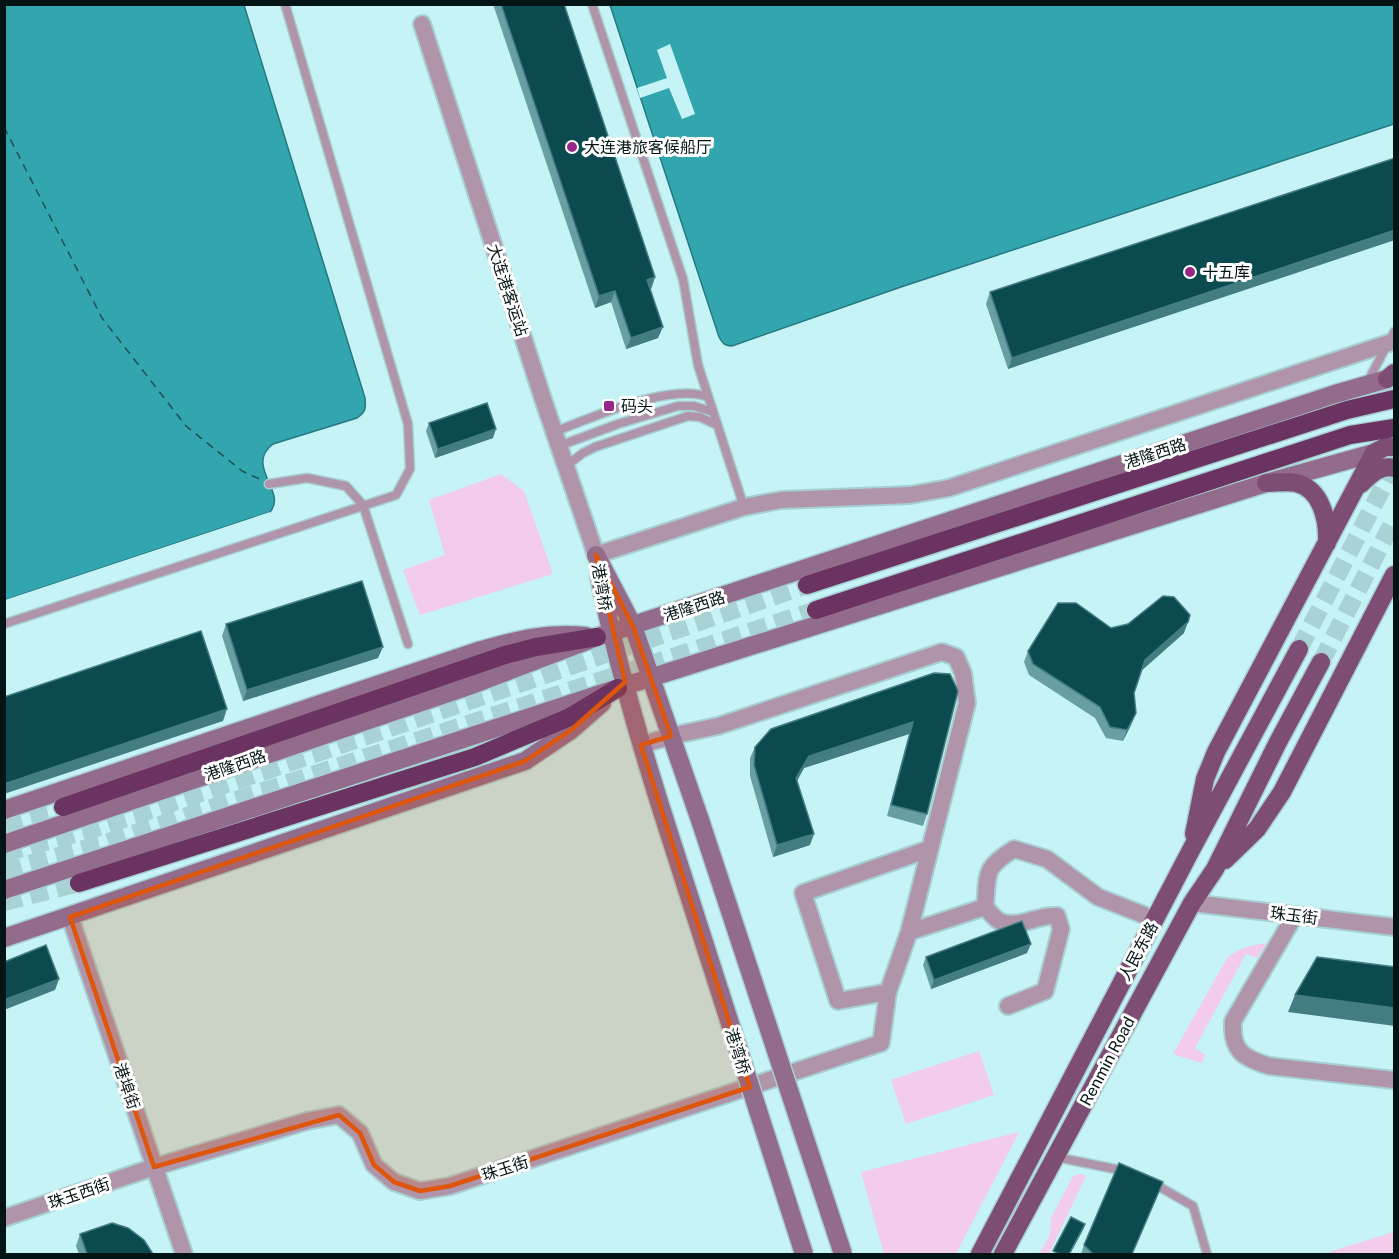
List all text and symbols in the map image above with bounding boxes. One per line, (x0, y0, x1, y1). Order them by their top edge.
place label: 大连港旅客候船厅 (584, 138, 712, 157)
marker: 大连港旅客候船厅 (565, 140, 579, 154)
street label: 大连港客运站 (484, 242, 531, 339)
place label: 十五库 (1202, 263, 1250, 282)
marker: 十五库 (1183, 265, 1197, 279)
place label: 码头 (621, 397, 653, 416)
marker: 码头 (602, 399, 616, 413)
street label: 港隆西路 (1122, 435, 1189, 472)
street label: 港湾桥 (588, 562, 615, 612)
street label: 港隆西路 (661, 588, 728, 625)
street label: 港隆西路 (202, 746, 269, 785)
street label: 珠玉街 (1269, 903, 1319, 928)
street label: 人民东路 (1115, 919, 1162, 984)
street label: Renmin Road (1076, 1014, 1139, 1109)
street label: 港湾桥 (721, 1025, 754, 1077)
street label: 港埠街 (110, 1060, 143, 1112)
street label: 珠玉街 (479, 1152, 531, 1185)
street label: 珠玉西街 (46, 1174, 113, 1213)

